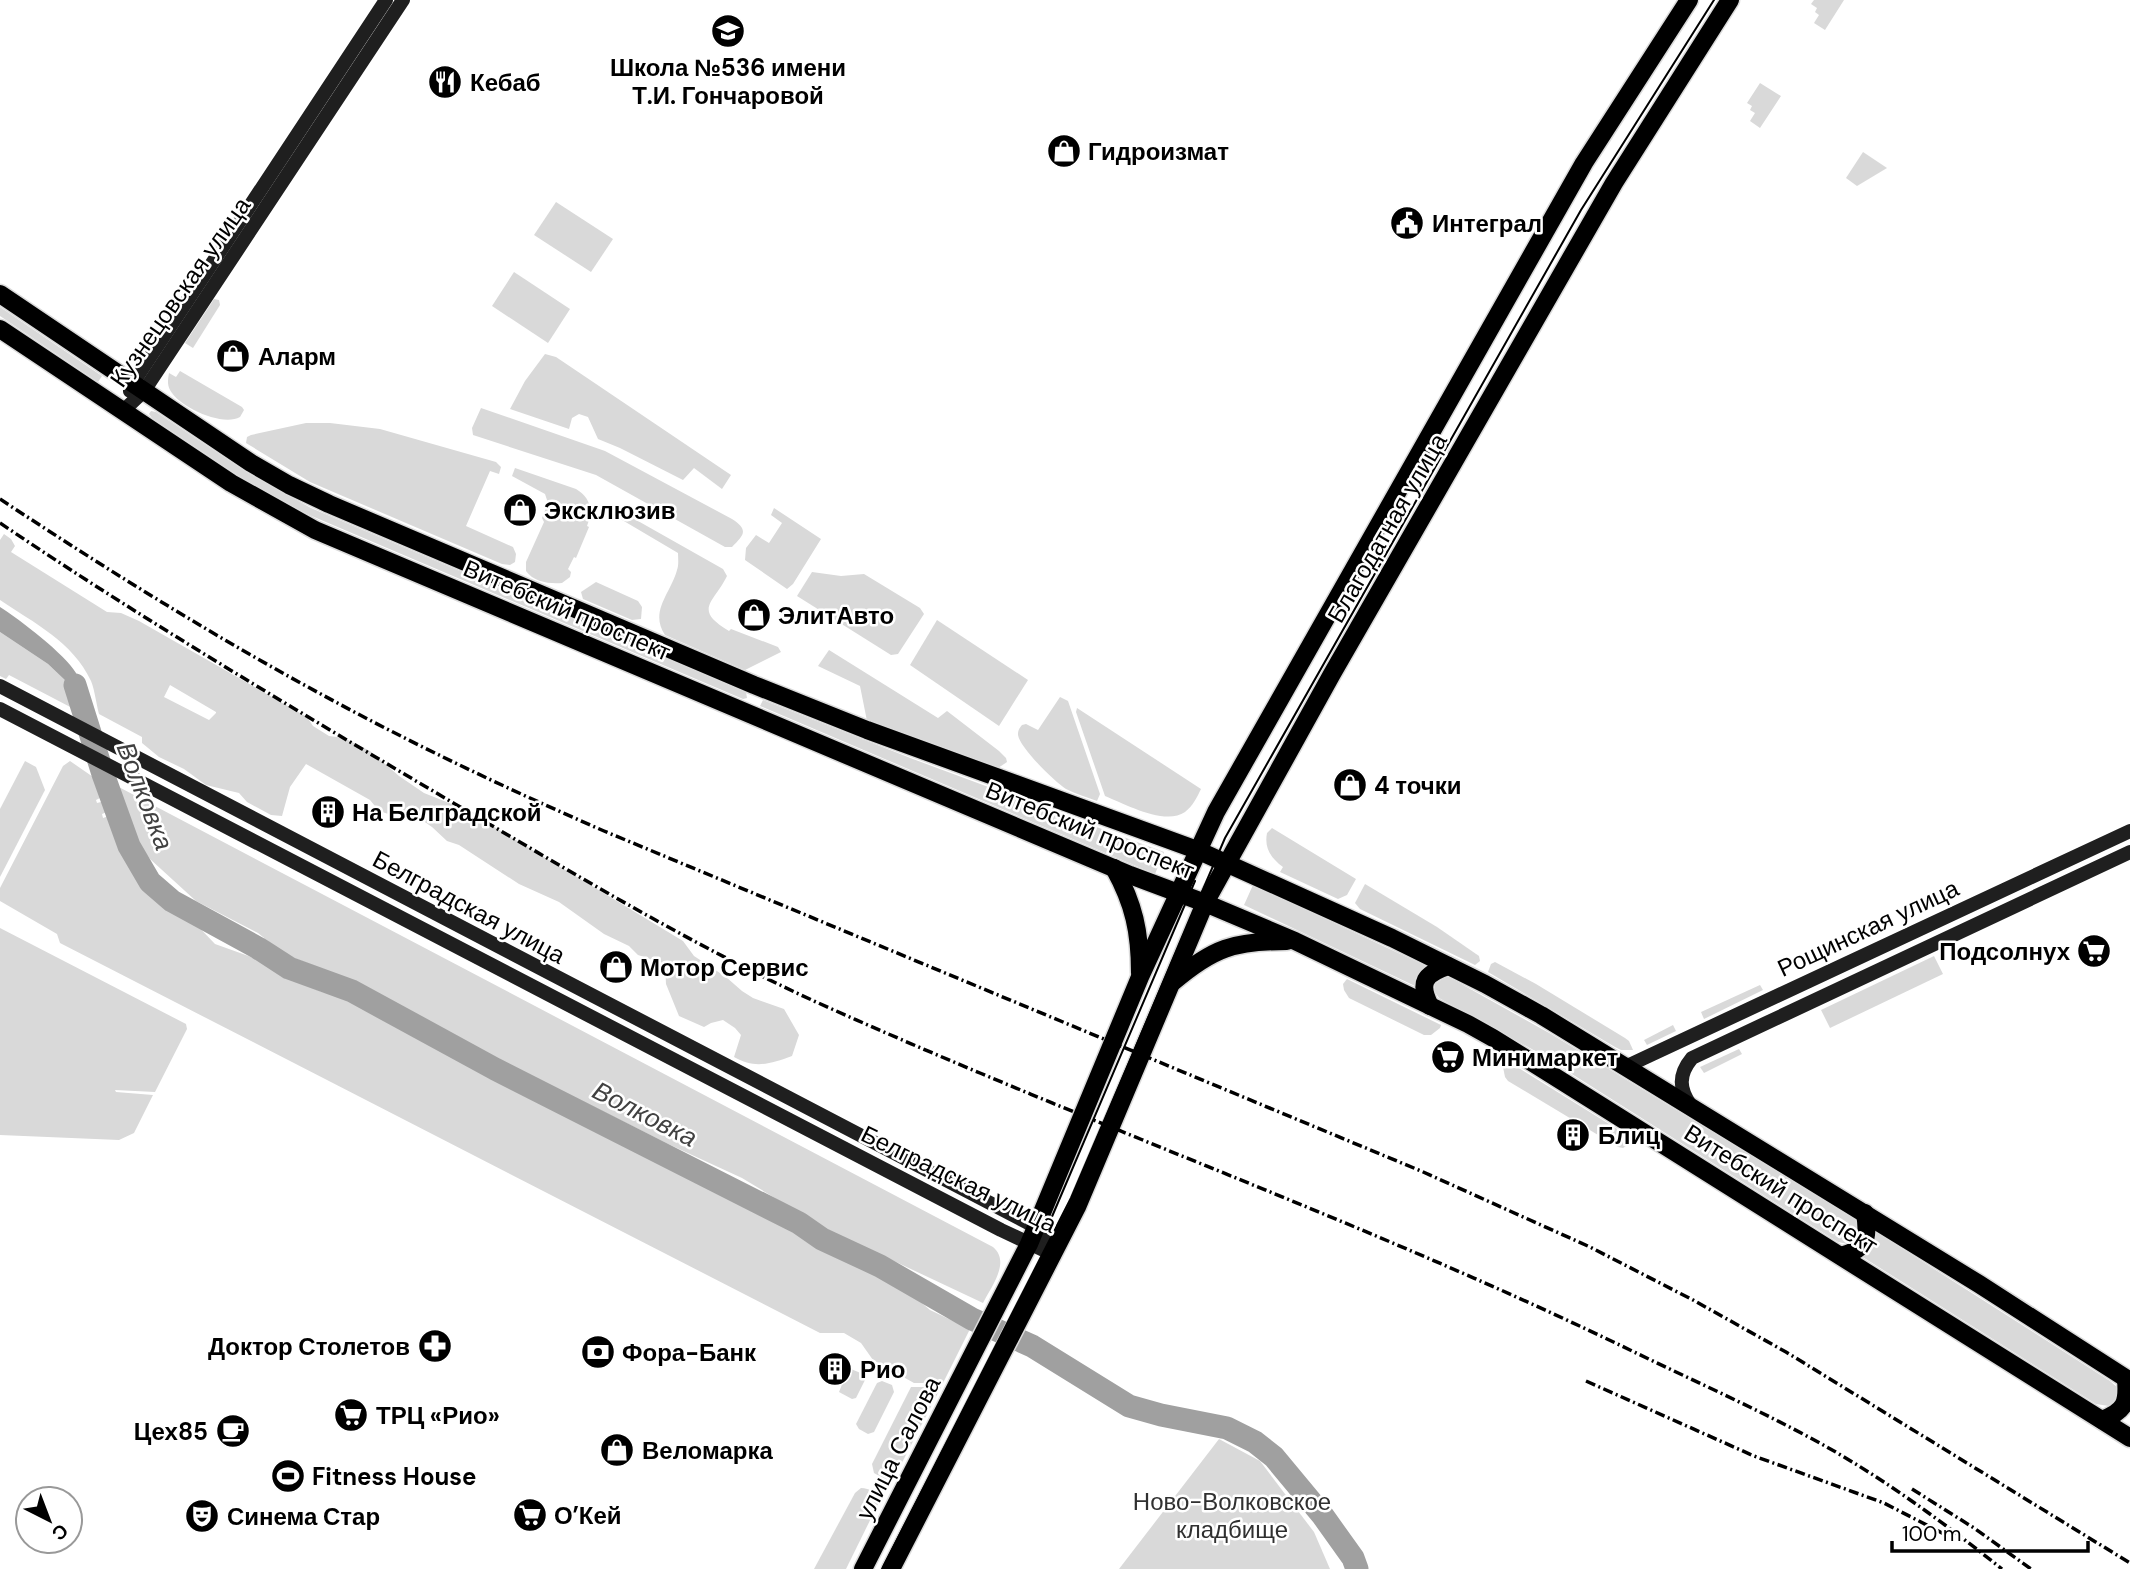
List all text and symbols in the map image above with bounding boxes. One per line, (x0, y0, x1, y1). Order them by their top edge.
school or university icon: Школа №536 имени Т.И. Гончаровой (709, 12, 747, 50)
place label: Школа №536 имени Т.И. Гончаровой (610, 52, 846, 111)
restaurant icon: Кебаб (426, 63, 464, 101)
place label: Кебаб (470, 67, 541, 98)
shop icon: Гидроизмат (1045, 132, 1083, 170)
place label: Гидроизмат (1088, 136, 1229, 167)
street label: Кузнецовская улица (103, 191, 257, 393)
public building icon: Интеграл (1388, 204, 1426, 242)
place label: Интеграл (1432, 208, 1542, 239)
shop icon: Аларм (214, 337, 252, 375)
place label: Аларм (258, 341, 336, 372)
street label: Благодатная улица (1320, 427, 1454, 628)
shop icon: Эксклюзив (501, 491, 539, 529)
place label: Эксклюзив (544, 495, 676, 526)
street label: Витебский проспект (459, 552, 675, 668)
shop icon: ЭлитАвто (735, 596, 773, 634)
place label: ЭлитАвто (778, 600, 894, 631)
water label: Волковка (109, 737, 181, 855)
shop icon: 4 точки (1331, 766, 1369, 804)
place label: 4 точки (1374, 770, 1461, 801)
street label: Витебский проспект (981, 774, 1199, 886)
building icon: На Белградской (309, 793, 347, 831)
place label: На Белградской (352, 797, 542, 828)
street label: Белградская улица (367, 843, 571, 971)
street label: Рощинская улица (1772, 872, 1964, 984)
supermarket icon: Подсолнух (2075, 932, 2113, 970)
place label: Подсолнух (1939, 936, 2071, 967)
shop icon: Мотор Сервис (597, 948, 635, 986)
place label: Мотор Сервис (640, 952, 809, 983)
supermarket icon: Минимаркет (1429, 1038, 1467, 1076)
place label: Минимаркет (1472, 1042, 1618, 1073)
water label: Волковка (587, 1073, 703, 1155)
building icon: Блиц (1554, 1116, 1592, 1154)
street label: Витебский проспект (1679, 1117, 1883, 1261)
street label: Белградская улица (856, 1118, 1062, 1240)
place label: Блиц (1598, 1120, 1660, 1151)
pharmacy icon: Доктор Столетов (416, 1327, 454, 1365)
place label: Доктор Столетов (208, 1331, 410, 1362)
bank icon: Фора-Банк (579, 1333, 617, 1371)
place label: Фора-Банк (622, 1337, 757, 1368)
building icon: Рио (816, 1350, 854, 1388)
place label: Рио (860, 1354, 905, 1385)
street label: улица Салова (849, 1371, 948, 1525)
supermarket icon: ТРЦ «Рио» (332, 1396, 370, 1434)
place label: ТРЦ «Рио» (376, 1400, 500, 1431)
cafe icon: Цех85 (214, 1412, 252, 1450)
place label: Цех85 (134, 1416, 208, 1447)
shop icon: Веломарка (598, 1431, 636, 1469)
place label: Веломарка (642, 1435, 773, 1466)
sports icon: Fitness House (269, 1457, 307, 1495)
place label: Fitness House (312, 1461, 477, 1492)
north arrow (14, 1485, 84, 1555)
park label: Ново-Волковское кладбище (1133, 1486, 1331, 1545)
supermarket icon: О’Кей (511, 1496, 549, 1534)
theatre icon: Синема Стар (183, 1497, 221, 1535)
place label: О’Кей (554, 1500, 622, 1531)
place label: Синема Стар (227, 1501, 380, 1532)
scale bar (1892, 1510, 2088, 1554)
text: С (46, 1518, 74, 1546)
text: 100 m (1902, 1520, 1962, 1548)

